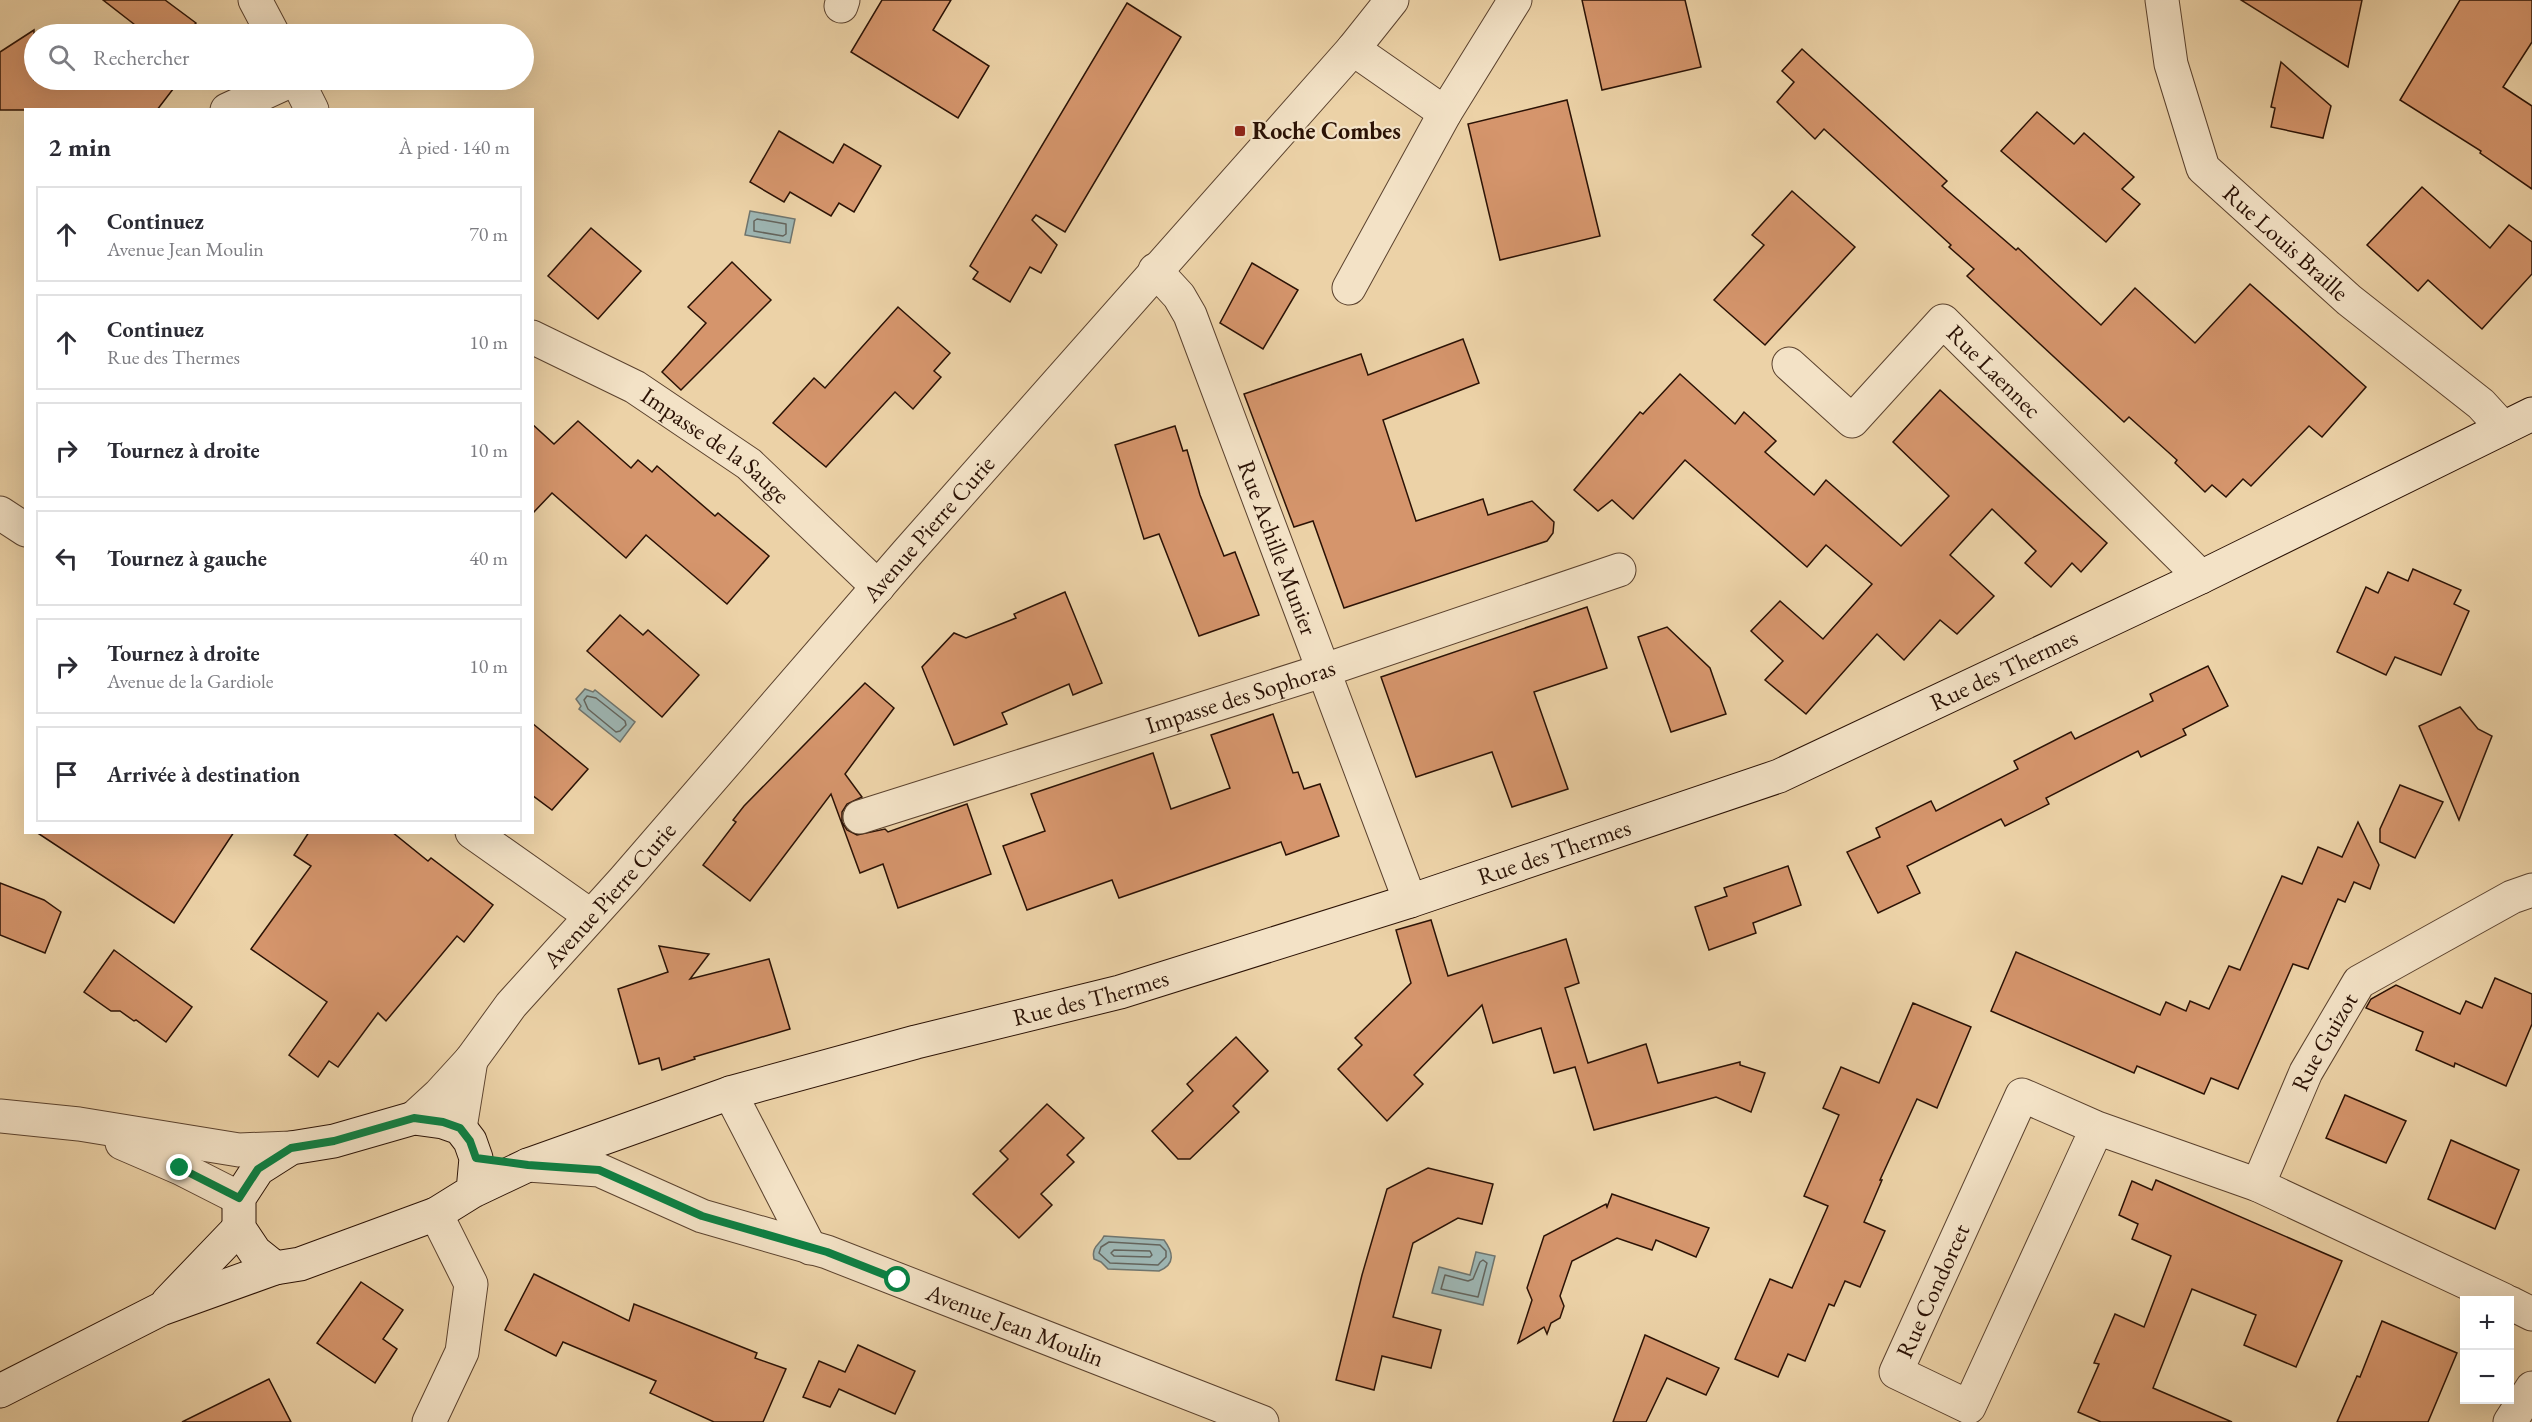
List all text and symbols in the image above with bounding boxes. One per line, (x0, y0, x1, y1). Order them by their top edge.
search box (24, 24, 534, 90)
icon: search (45, 41, 78, 74)
text: Rechercher (93, 43, 189, 72)
place label: Roche Combes (1252, 115, 1401, 146)
marker: Roche Combes (1233, 124, 1247, 138)
text: 2 min (48, 130, 111, 164)
text: À pied · 140 m (399, 134, 510, 160)
street label: Rue Louis Braille (2217, 177, 2356, 307)
text: Continuez (107, 207, 204, 236)
icon: ahead (50, 218, 83, 251)
text: 70 m (469, 221, 508, 247)
text: Avenue Jean Moulin (107, 236, 264, 262)
text: Continuez (107, 315, 204, 344)
street label: Rue Laennec (1940, 318, 2048, 425)
icon: ahead (50, 326, 83, 359)
text: 10 m (469, 329, 508, 355)
text: Rue des Thermes (107, 344, 240, 370)
street label: Impasse de la Sauge (635, 380, 797, 510)
icon: right (50, 434, 83, 467)
text: Tournez à droite (107, 436, 260, 465)
text: 10 m (469, 437, 508, 463)
street label: Avenue Pierre Curie (855, 448, 1001, 609)
street label: Rue Achille Munier (1231, 456, 1325, 639)
icon: left (50, 542, 83, 575)
text: Tournez à gauche (107, 544, 267, 573)
text: 40 m (469, 545, 508, 571)
street label: Rue des Thermes (1925, 621, 2082, 718)
text: Tournez à droite (107, 639, 260, 668)
icon: right (50, 650, 83, 683)
street label: Impasse des Sophoras (1142, 652, 1339, 741)
text: 10 m (469, 653, 508, 679)
text: Avenue de la Gardiole (107, 668, 274, 694)
icon: arrive (50, 758, 83, 791)
text: Arrivée à destination (107, 760, 300, 789)
street label: Rue des Thermes (1473, 811, 1635, 892)
street label: Avenue Pierre Curie (535, 815, 682, 975)
street label: Rue des Thermes (1010, 962, 1172, 1033)
street label: Rue Guizot (2284, 986, 2365, 1095)
route end (166, 1154, 192, 1180)
street label: Rue Condorcet (1889, 1218, 1977, 1363)
route start (884, 1266, 910, 1292)
street label: Avenue Jean Moulin (921, 1276, 1109, 1374)
map controls (2460, 1296, 2514, 1404)
button: + (2460, 1296, 2514, 1350)
button: − (2460, 1350, 2514, 1404)

